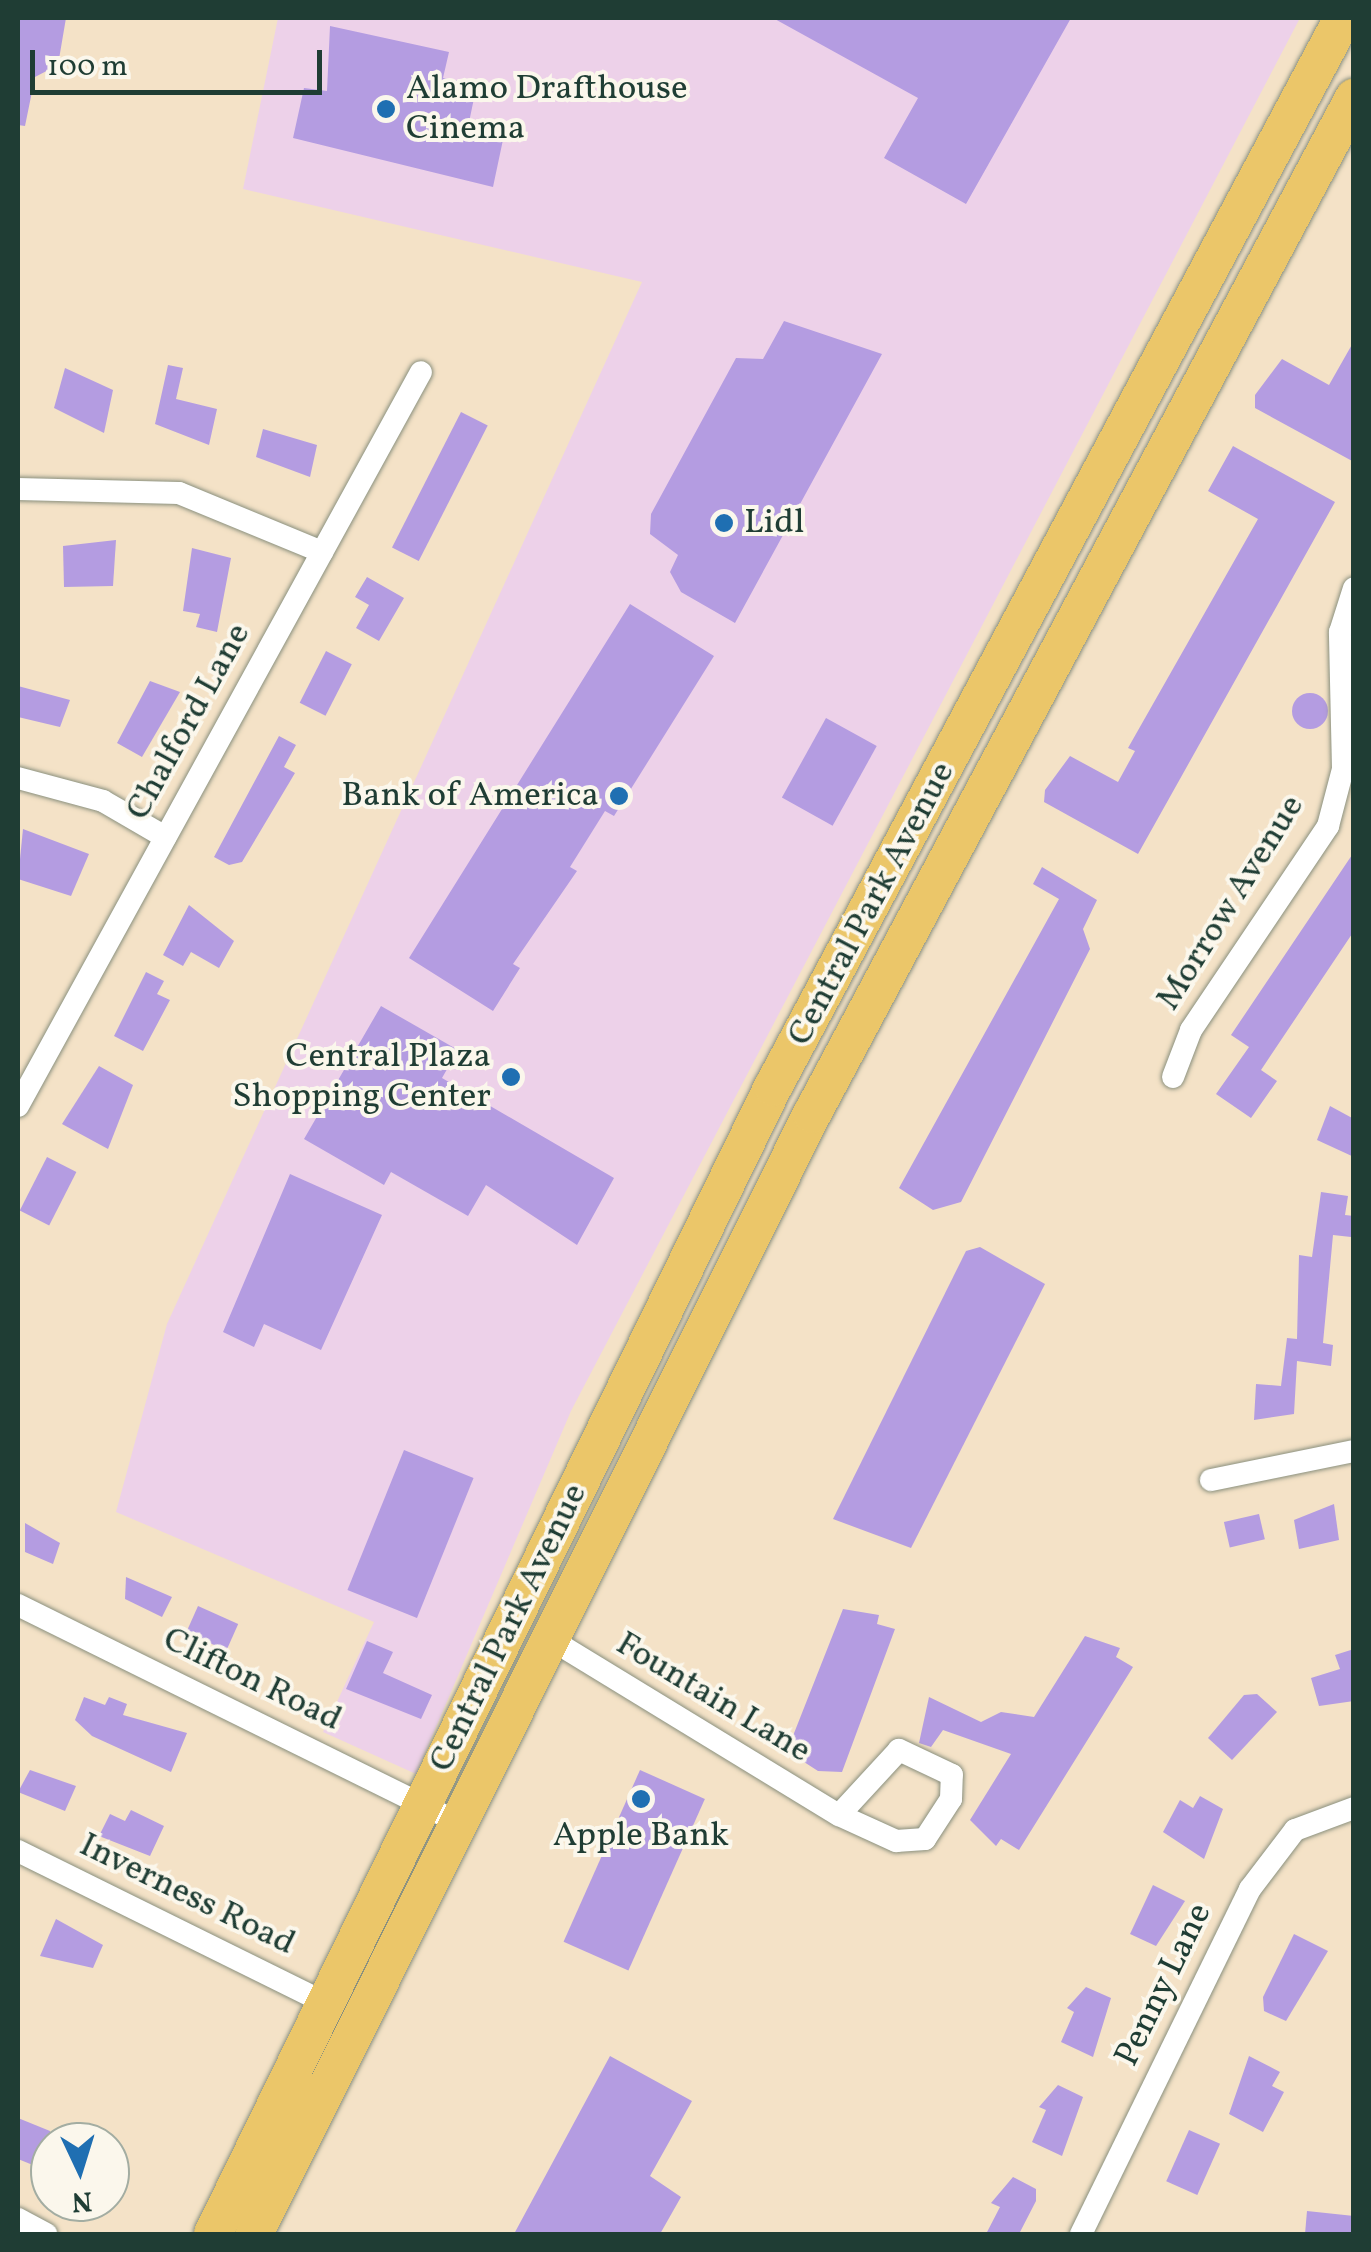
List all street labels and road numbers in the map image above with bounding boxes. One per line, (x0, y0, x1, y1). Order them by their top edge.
street label: Chalford Lane (118, 616, 260, 828)
street label: Central Park Avenue (779, 755, 965, 1053)
street label: Morrow Avenue (1148, 787, 1314, 1019)
street label: Central Park Avenue (421, 1477, 597, 1779)
street label: Clifton Road (156, 1619, 348, 1741)
street label: Fountain Lane (608, 1623, 818, 1773)
street label: Inverness Road (72, 1825, 302, 1965)
street label: Penny Lane (1106, 1896, 1222, 2074)

